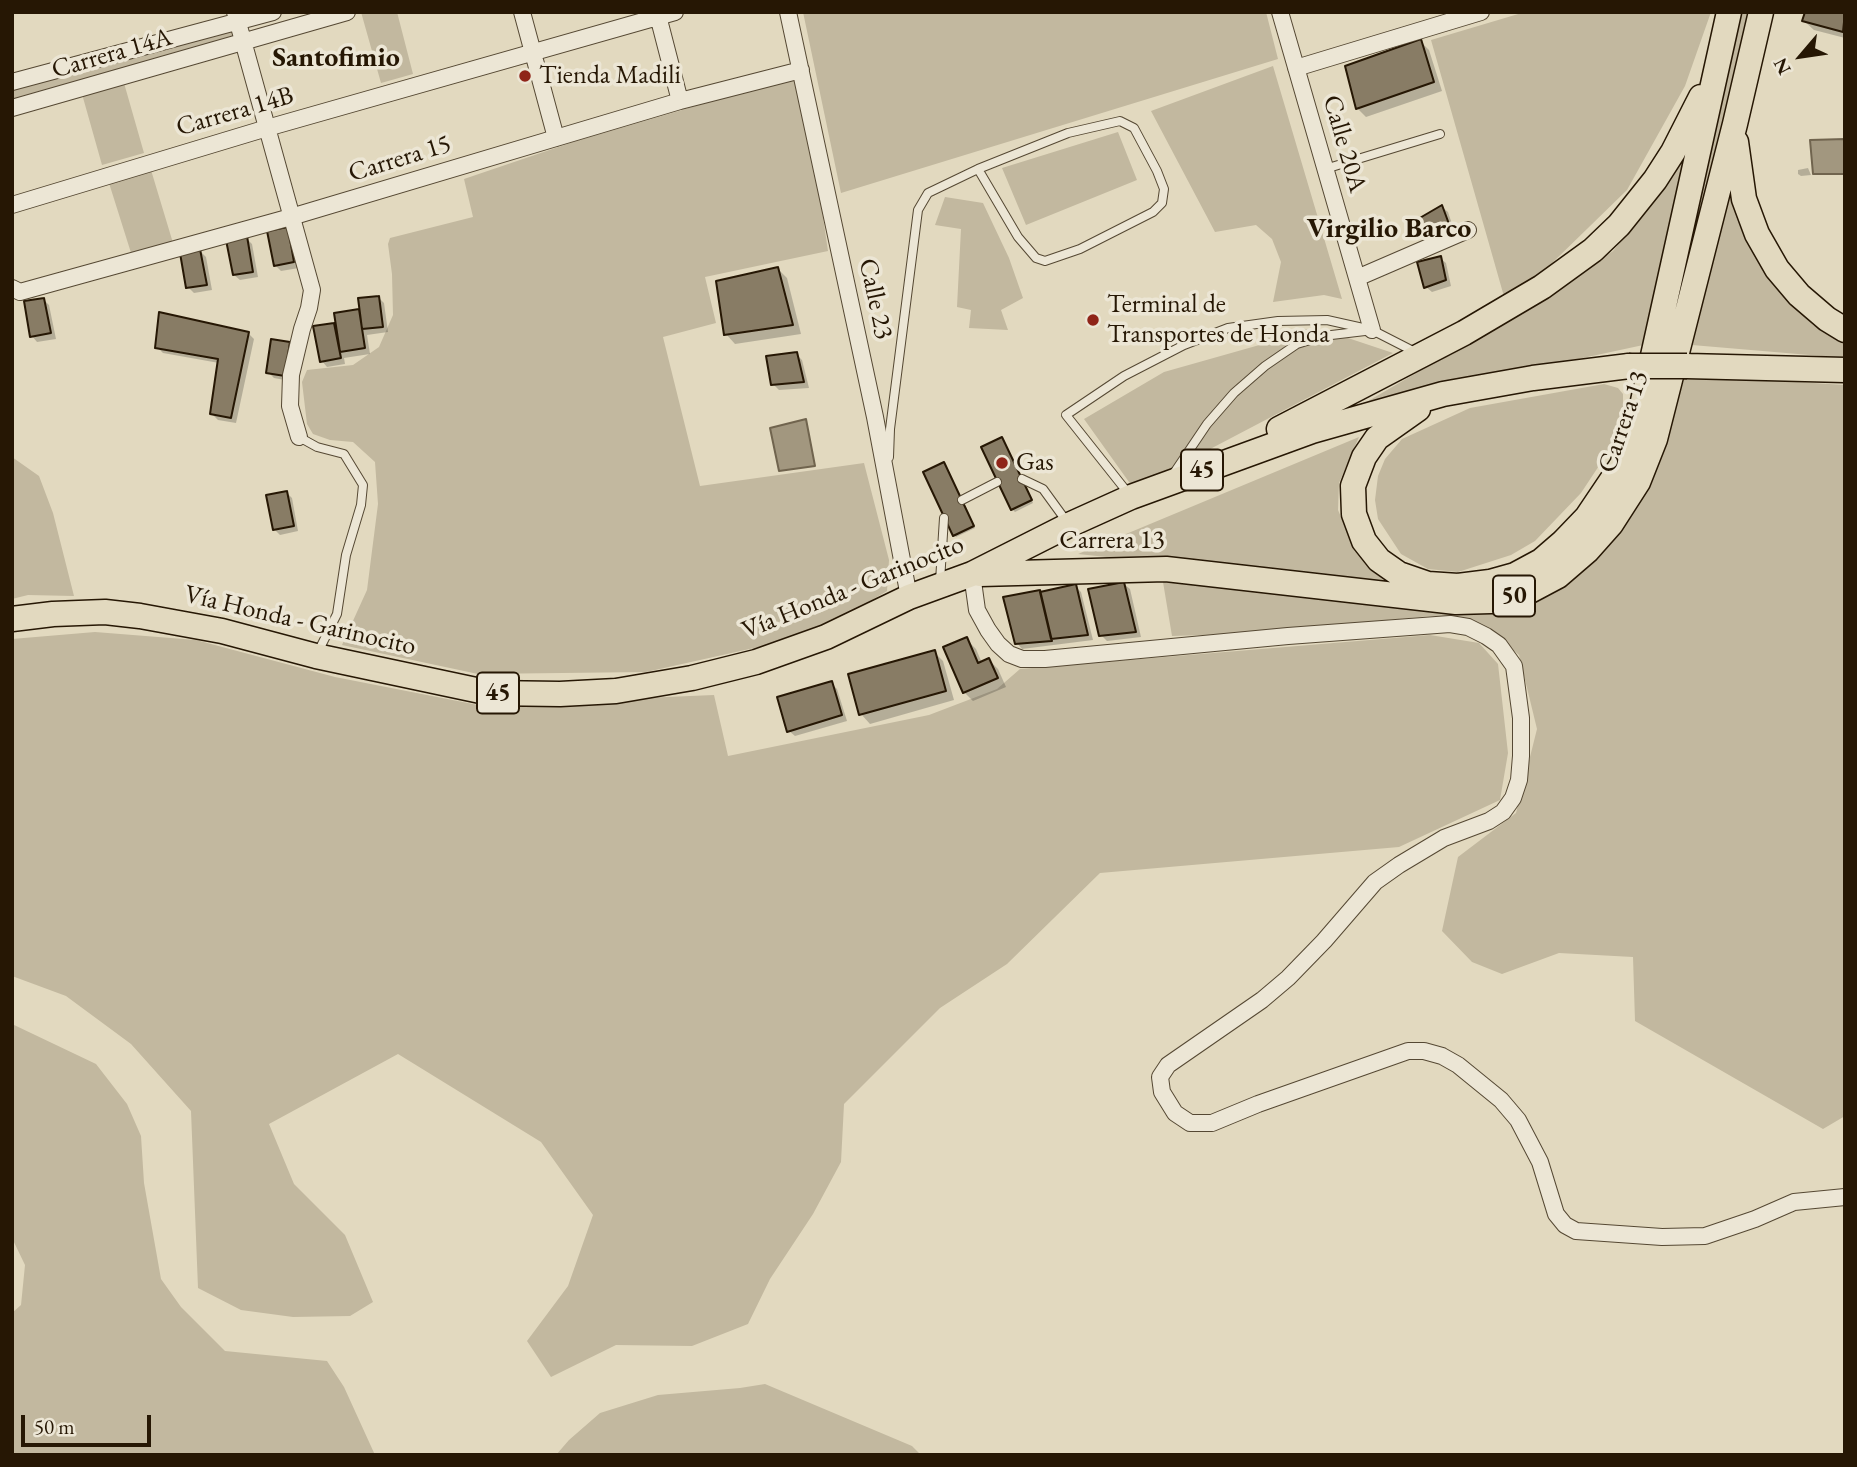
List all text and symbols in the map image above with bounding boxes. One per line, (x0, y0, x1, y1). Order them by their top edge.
north arrow (1766, 21, 1836, 91)
street label: Carrera 14A (48, 22, 176, 86)
district label: Santofimio (272, 41, 400, 75)
text: N (1768, 54, 1797, 79)
place label: Tienda Madili (539, 60, 681, 92)
marker: Tienda Madili (517, 68, 533, 84)
street label: Carrera 14B (173, 80, 297, 144)
street label: Calle 20A (1315, 92, 1373, 196)
street label: Carrera 15 (345, 129, 455, 189)
district label: Virgilio Barco (1307, 212, 1471, 246)
street label: Calle 23 (851, 256, 899, 342)
place label: Terminal de Transportes de Honda (1107, 289, 1330, 350)
marker: Terminal de Transportes de Honda (1085, 312, 1101, 328)
street label: Carrera 13 (1592, 367, 1656, 477)
place label: Gas (1016, 447, 1054, 479)
road number: 45 (1181, 449, 1223, 490)
marker: Gas (994, 455, 1010, 471)
street label: Carrera 13 (1059, 525, 1165, 557)
street label: Vía Honda - Garinocito (737, 529, 969, 647)
road number: 50 (1493, 576, 1535, 616)
street label: Vía Honda - Garinocito (181, 579, 419, 663)
road number: 45 (477, 672, 519, 714)
scale bar (24, 1400, 154, 1444)
text: 50 m (34, 1413, 75, 1440)

